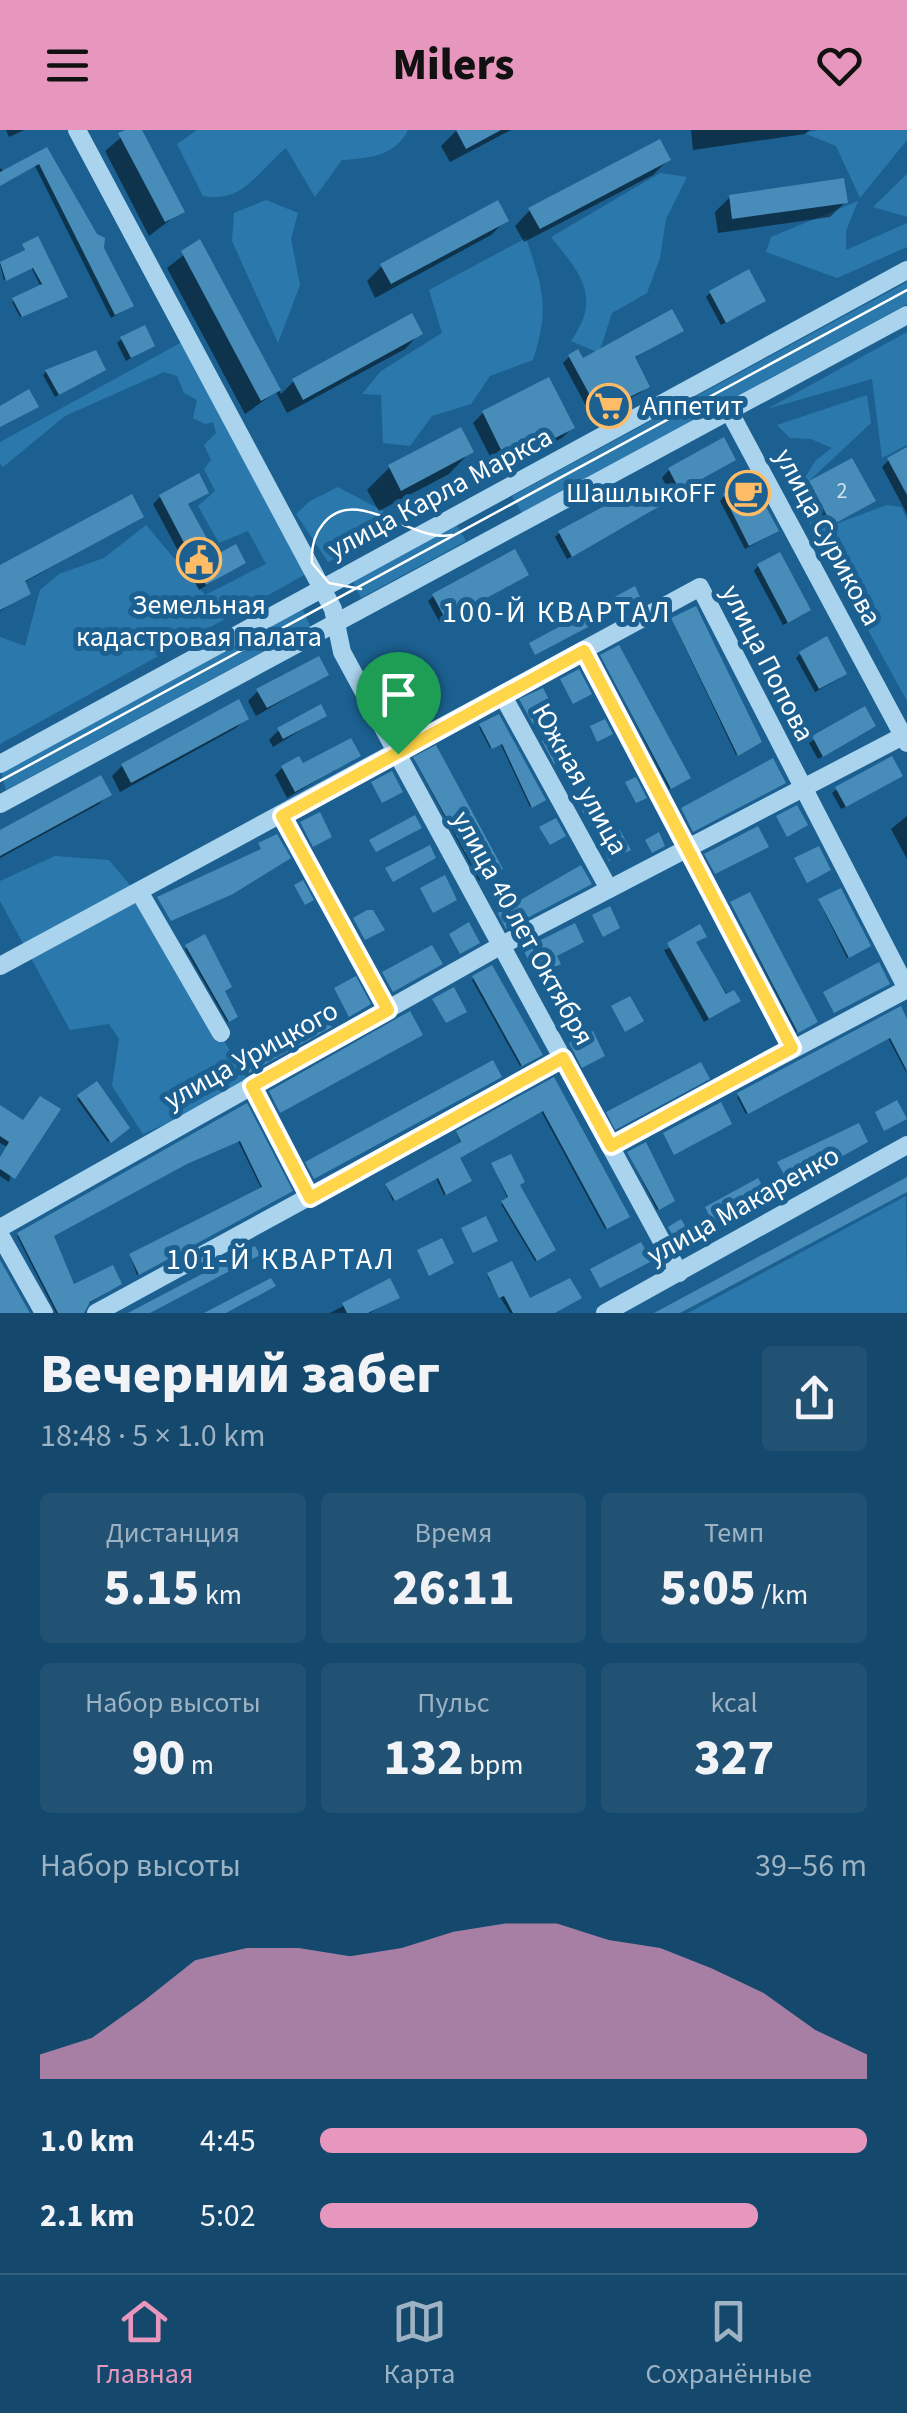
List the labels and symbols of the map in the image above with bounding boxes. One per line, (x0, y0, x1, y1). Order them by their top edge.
supermarket icon: Аппетит (586, 383, 632, 429)
place label: Аппетит (642, 386, 744, 426)
street label: улица Карла Маркса (320, 417, 560, 569)
street label: улица Сурикова (764, 441, 892, 633)
cafe icon: ШашлыкoFF (725, 470, 771, 516)
place label: ШашлыкoFF (566, 473, 716, 513)
house number: 2 (837, 475, 847, 507)
public building icon: Земельная кадастровая палата (176, 537, 222, 583)
street label: улица Попова (711, 578, 825, 748)
place label: Земельная кадастровая палата (76, 585, 322, 657)
district label: 100-Й КВАРТАЛ (442, 591, 672, 634)
pin (356, 652, 441, 755)
street label: Южная улица (522, 696, 638, 862)
street label: улица 40 лет Октября (442, 803, 604, 1053)
street label: улица Урицкого (157, 991, 345, 1119)
street label: улица Макаренко (639, 1135, 847, 1275)
district label: 101-Й КВАРТАЛ (166, 1238, 396, 1281)

